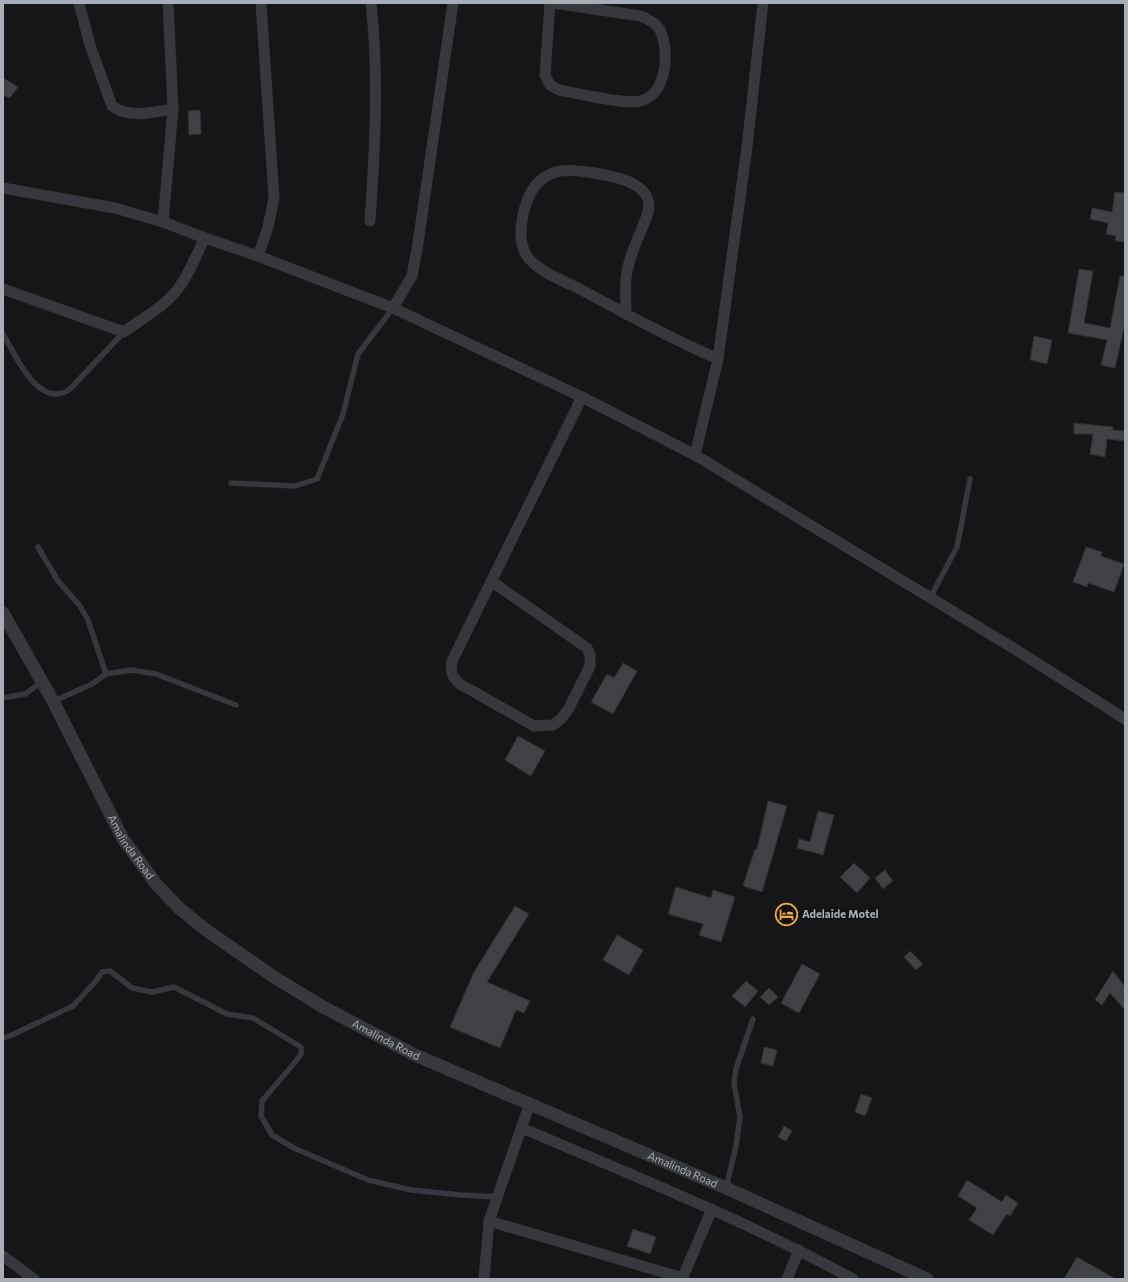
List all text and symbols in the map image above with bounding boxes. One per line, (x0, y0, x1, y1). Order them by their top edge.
street label: Amalinda Road (106, 812, 157, 882)
hotel icon: Adelaide Motel (774, 901, 800, 927)
place label: Adelaide Motel (802, 907, 878, 920)
street label: Amalinda Road (350, 1016, 422, 1062)
street label: Amalinda Road (646, 1148, 720, 1190)

